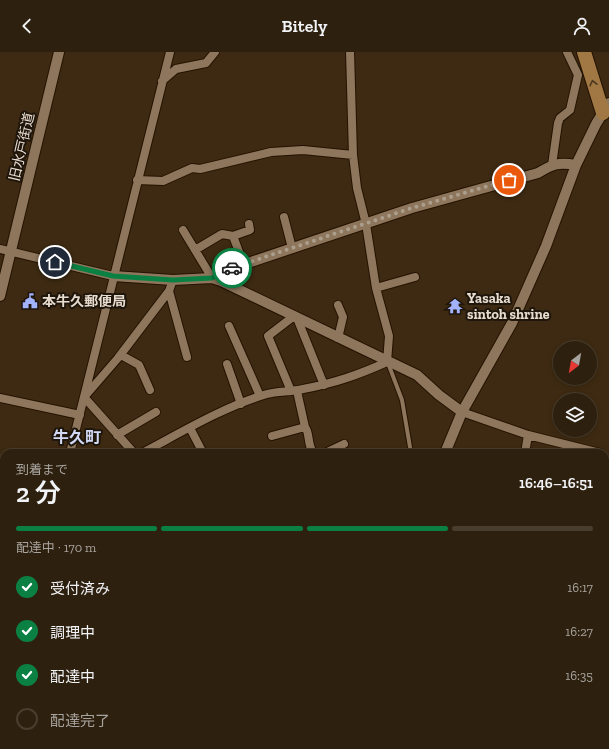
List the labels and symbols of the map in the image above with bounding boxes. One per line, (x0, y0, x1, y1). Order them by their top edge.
one-way arrow (589, 79, 598, 86)
street label: 旧水戸街道 (6, 111, 38, 183)
pin (492, 163, 526, 197)
pin (38, 245, 72, 279)
courier (212, 248, 252, 288)
place label: Yasaka sintoh shrine (467, 290, 550, 323)
public building icon: 本牛久郵便局 (21, 292, 39, 310)
place label: 本牛久郵便局 (42, 293, 126, 310)
temple icon: Yasaka sintoh shrine (446, 297, 464, 315)
north arrow (553, 341, 597, 385)
district label: 牛久町 (53, 428, 101, 447)

